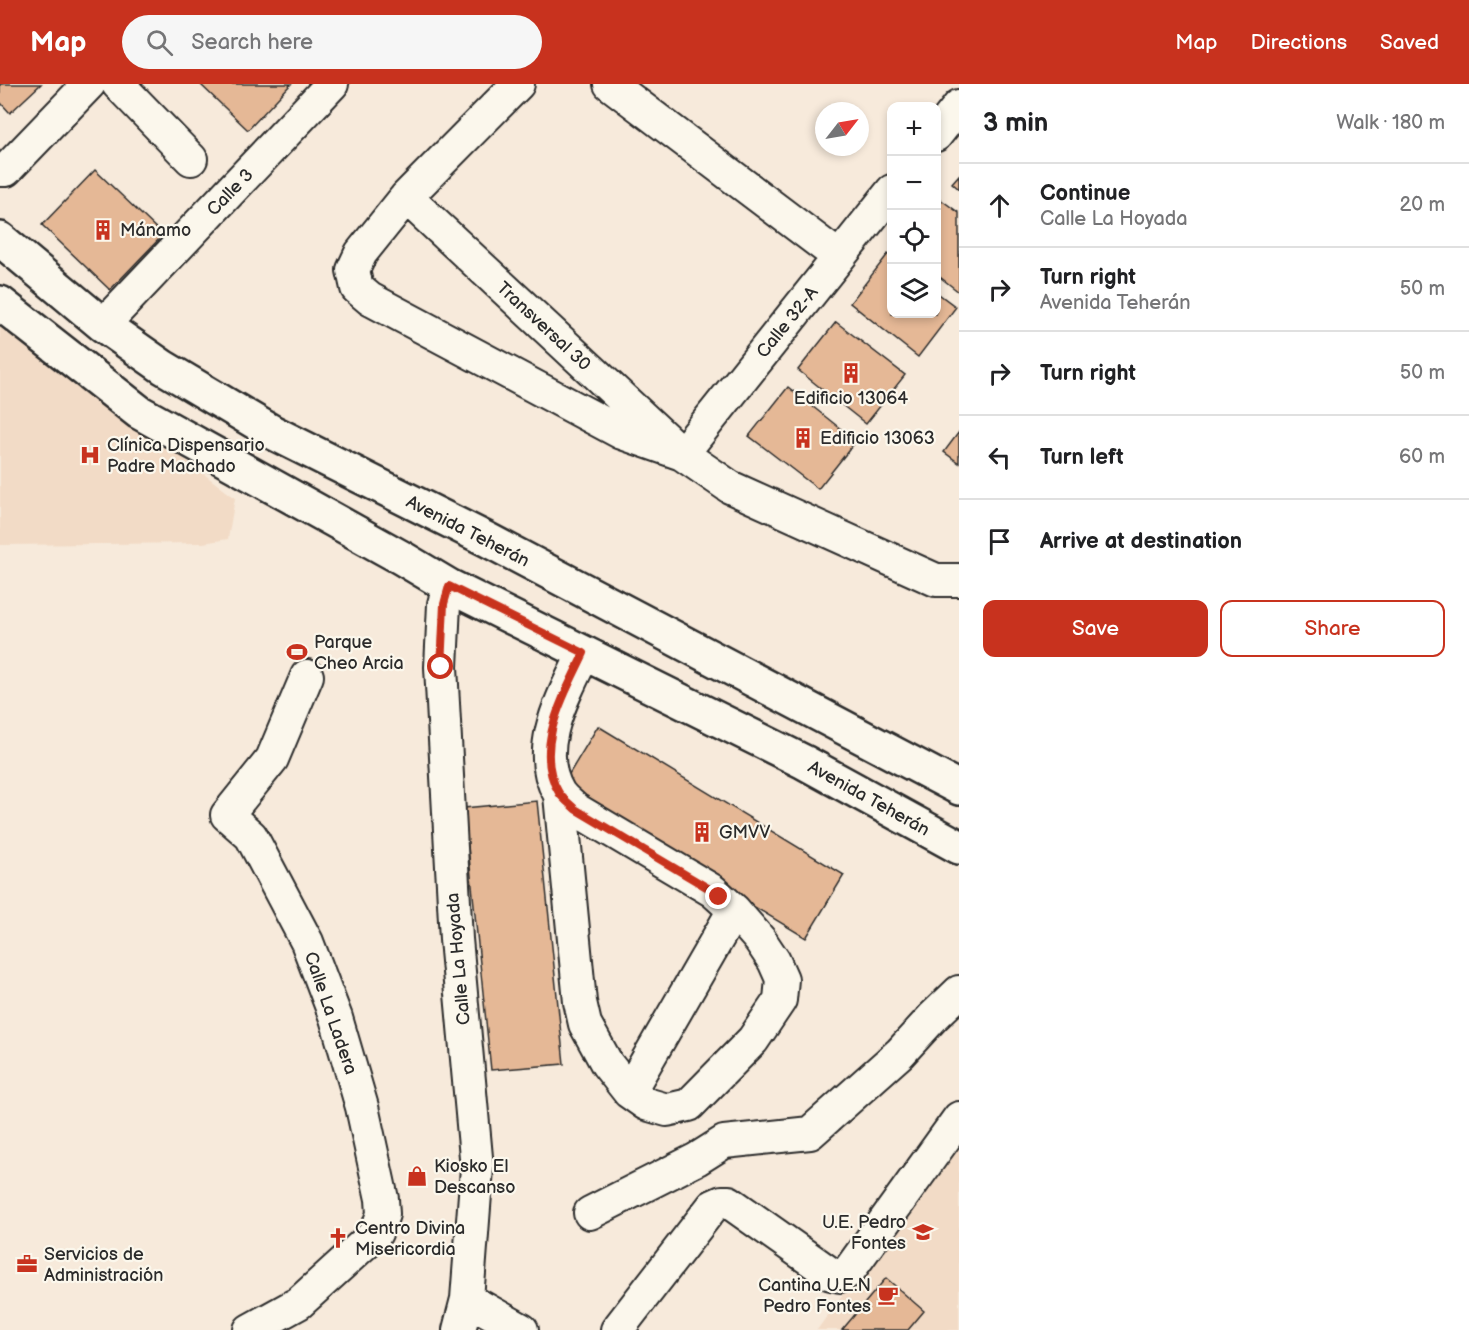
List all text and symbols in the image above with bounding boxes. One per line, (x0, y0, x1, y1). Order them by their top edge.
search box (122, 15, 542, 69)
text: Map (30, 26, 86, 59)
icon: search (143, 26, 176, 59)
text: Search here (191, 29, 313, 56)
text: Map (1175, 30, 1218, 55)
text: Directions (1251, 30, 1347, 55)
text: Saved (1380, 30, 1439, 55)
north arrow (815, 102, 869, 156)
map controls (887, 102, 941, 318)
button: + (887, 102, 941, 156)
text: 3 min (983, 108, 1048, 139)
text: Walk · 180 m (1336, 111, 1445, 135)
button: − (887, 156, 941, 210)
street label: Calle 3 (203, 164, 258, 220)
text: Continue (1040, 180, 1130, 207)
icon: ahead (983, 189, 1016, 222)
text: 20 m (1400, 193, 1445, 217)
text: Calle La Hoyada (1040, 207, 1188, 231)
button: locate (887, 210, 941, 264)
building icon: Mánamo (91, 218, 115, 242)
place label: Mánamo (120, 220, 191, 241)
button: layers (887, 264, 941, 318)
text: Turn right (1040, 264, 1136, 291)
icon: right (983, 273, 1016, 306)
text: 50 m (1400, 277, 1445, 301)
street label: Transversal 30 (492, 278, 595, 375)
street label: Calle 32-A (752, 282, 822, 362)
text: Avenida Teherán (1040, 291, 1191, 315)
icon: right (983, 357, 1016, 390)
text: Turn right (1040, 360, 1136, 387)
building icon: Edificio 13064 (839, 361, 863, 385)
text: 50 m (1400, 361, 1445, 385)
place label: Edificio 13064 (794, 388, 908, 409)
building icon: Edificio 13063 (791, 426, 815, 450)
place label: Edificio 13063 (820, 428, 935, 449)
place label: Clínica Dispensario Padre Machado (107, 435, 265, 477)
icon: left (983, 441, 1016, 474)
hospital icon: Clínica Dispensario Padre Machado (78, 443, 102, 467)
text: Turn left (1040, 444, 1124, 471)
text: 60 m (1399, 445, 1445, 469)
street label: Avenida Teherán (403, 491, 533, 572)
icon: arrive (983, 525, 1016, 558)
text: Arrive at destination (1040, 528, 1242, 555)
button: Save (983, 600, 1208, 657)
button: Share (1220, 600, 1445, 657)
place label: Parque Cheo Arcia (314, 632, 404, 674)
sports icon: Parque Cheo Arcia (285, 640, 309, 664)
route start (427, 653, 453, 679)
street label: Avenida Teherán (804, 756, 933, 840)
building icon: GMVV (690, 820, 714, 844)
place label: GMVV (719, 822, 770, 843)
route end (705, 883, 731, 909)
street label: Calle La Hoyada (442, 892, 475, 1026)
street label: Calle La Ladera (300, 949, 361, 1077)
place label: Kiosko El Descanso (434, 1156, 516, 1198)
shop icon: Kiosko El Descanso (405, 1164, 429, 1188)
place label: U.E. Pedro Fontes (822, 1212, 906, 1254)
place label: Centro Divina Misericordia (355, 1218, 465, 1260)
school or university icon: U.E. Pedro Fontes (911, 1220, 935, 1244)
church icon: Centro Divina Misericordia (326, 1226, 350, 1250)
place label: Servicios de Administración (44, 1244, 163, 1286)
office icon: Servicios de Administración (15, 1252, 39, 1276)
place label: Cantina U.E.N Pedro Fontes (758, 1275, 871, 1317)
cafe icon: Cantina U.E.N Pedro Fontes (876, 1283, 900, 1307)

